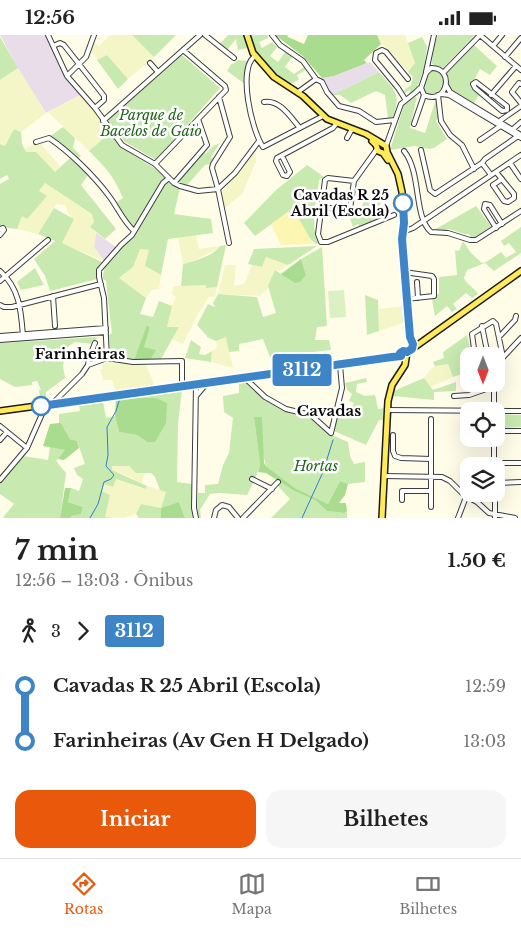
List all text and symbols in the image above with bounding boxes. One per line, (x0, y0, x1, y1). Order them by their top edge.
text: 12:56 (25, 6, 75, 29)
park label: Parque de Bacelos de Gaio (99, 106, 202, 140)
place label: Cavadas R 25 Abril (Escola) (290, 186, 389, 220)
marker: Cavadas R 25 Abril (Escola) (393, 193, 413, 213)
district label: Farinheiras (35, 344, 125, 363)
north arrow (460, 347, 505, 393)
map controls (460, 347, 505, 502)
line badge: 3112 (267, 354, 337, 386)
text: 3112 (283, 359, 321, 381)
unlabelled marker (31, 396, 51, 416)
district label: Cavadas (297, 401, 361, 420)
button: locate (460, 402, 505, 447)
park label: Hortas (293, 457, 338, 475)
button: layers (460, 457, 505, 502)
text: 7 min (15, 533, 98, 568)
text: 1.50 € (448, 549, 506, 572)
text: 12:56 – 13:03 · Ônibus (15, 570, 193, 590)
icon: walk (15, 617, 43, 645)
icon: forward (69, 617, 97, 645)
text: 3112 (115, 620, 154, 642)
text: 3 (51, 621, 61, 641)
text: Cavadas R 25 Abril (Escola) (53, 674, 321, 697)
text: 12:59 (465, 676, 506, 696)
text: Farinheiras (Av Gen H Delgado) (53, 729, 369, 752)
text: 13:03 (463, 731, 506, 751)
button: Iniciar (15, 790, 256, 848)
button: Bilhetes (266, 790, 506, 848)
tab: Rotas (64, 870, 103, 918)
tab: Mapa (231, 870, 272, 918)
tab: Bilhetes (400, 870, 457, 918)

